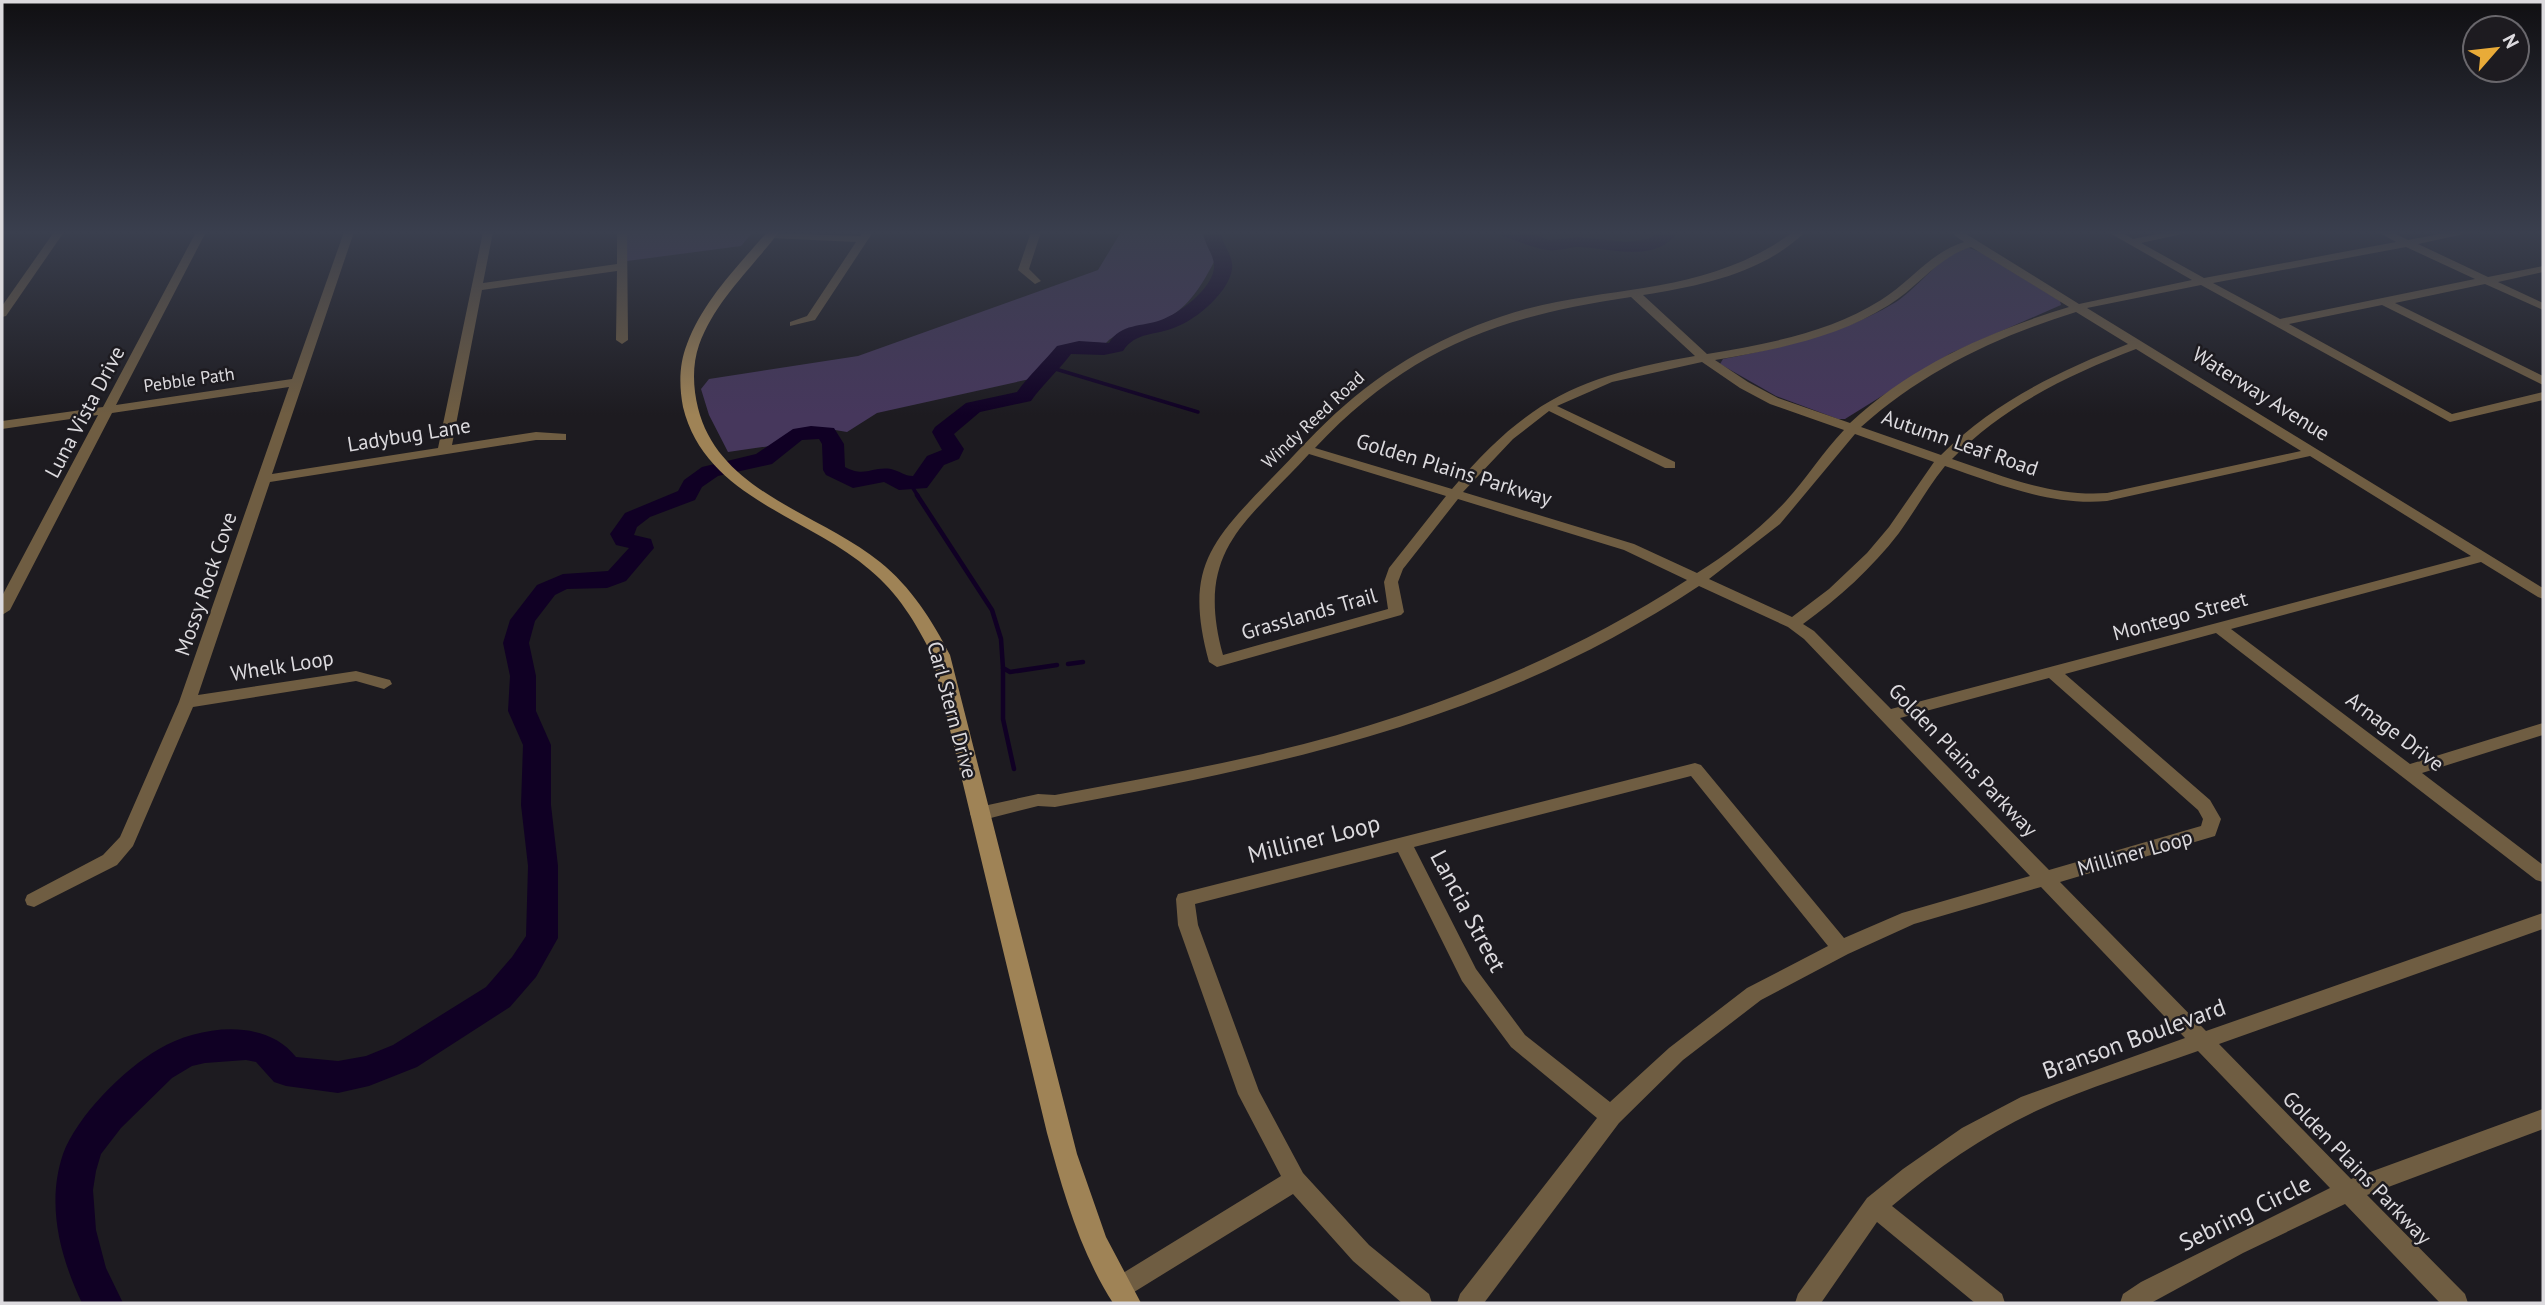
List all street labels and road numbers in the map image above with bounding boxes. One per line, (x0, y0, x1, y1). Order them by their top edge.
street label: Luna Vista Drive (39, 341, 131, 482)
street label: Waterway Avenue (2188, 341, 2335, 447)
street label: Pebble Path (142, 362, 236, 397)
street label: Windy Reed Road (1256, 366, 1369, 473)
street label: Autumn Leaf Road (1878, 403, 2042, 482)
street label: Ladybug Lane (345, 411, 473, 458)
street label: Golden Plains Parkway (1353, 427, 1556, 512)
street label: Mossy Rock Cove (168, 508, 243, 659)
street label: Grasslands Trail (1238, 581, 1380, 646)
street label: Montego Street (2110, 585, 2250, 646)
street label: Carl Stern Drive (921, 638, 984, 781)
street label: Whelk Loop (228, 644, 335, 687)
street label: Golden Plains Parkway (1883, 677, 2044, 842)
street label: Arnage Drive (2341, 686, 2450, 777)
street label: Milliner Loop (1244, 807, 1383, 870)
street label: Milliner Loop (2074, 823, 2196, 882)
street label: Lancia Street (1423, 844, 1514, 977)
street label: Branson Boulevard (2038, 991, 2230, 1086)
street label: Golden Plains Parkway (2277, 1085, 2438, 1250)
street label: Sebring Circle (2174, 1167, 2316, 1258)

